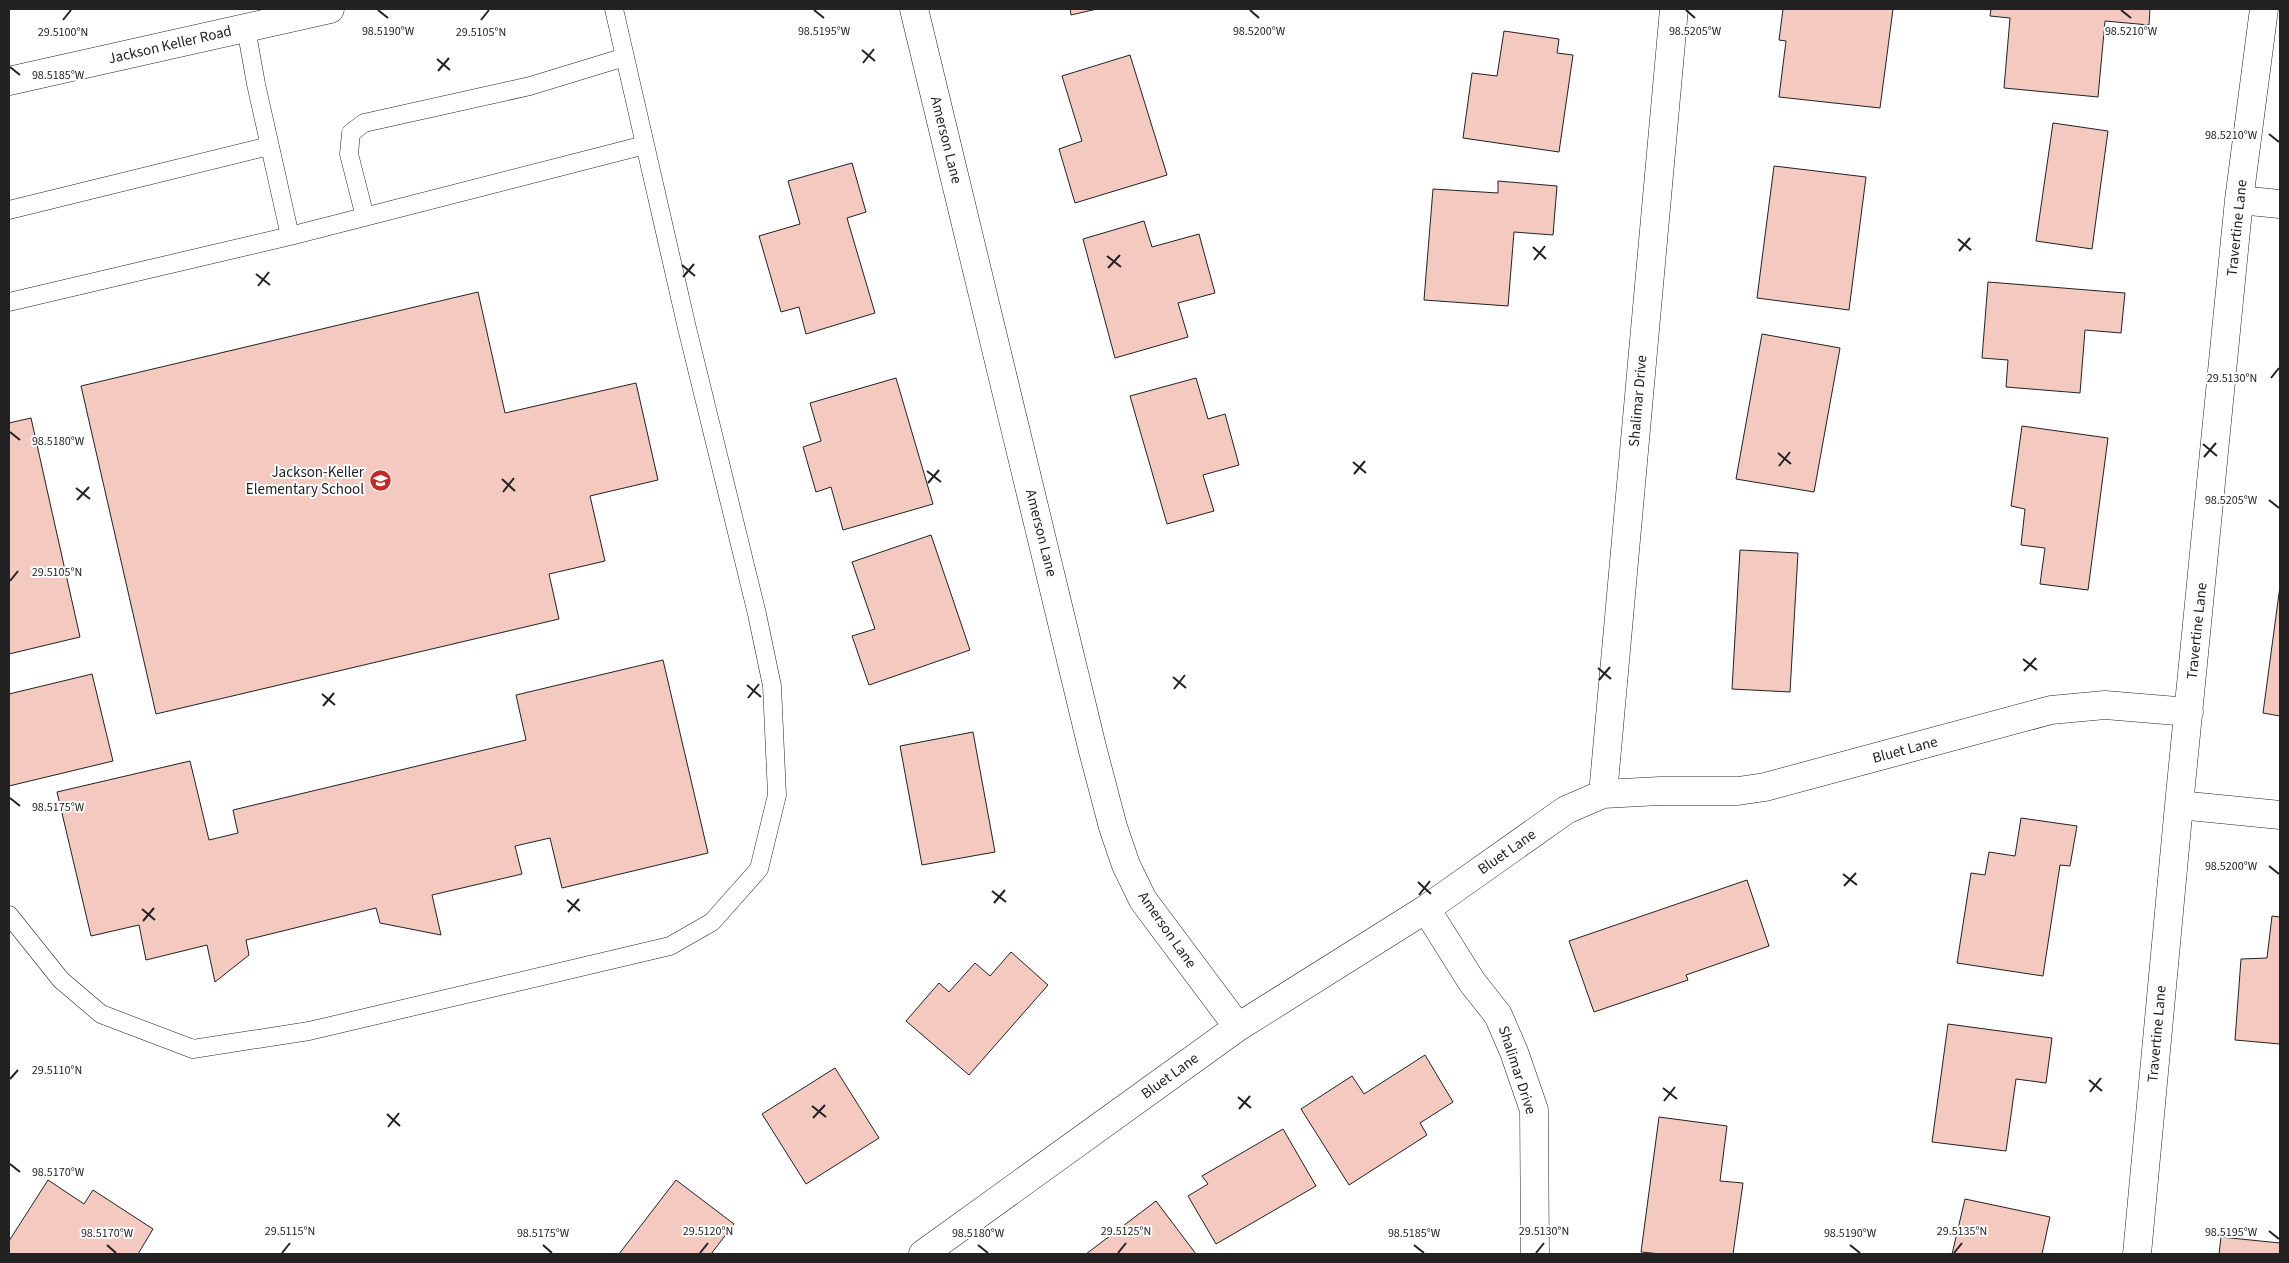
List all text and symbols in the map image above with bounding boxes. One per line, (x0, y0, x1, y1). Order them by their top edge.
street label: Jackson Keller Road (106, 21, 234, 69)
text: 98.5190°W (362, 23, 415, 40)
text: 98.5195°W (798, 23, 851, 40)
text: 98.5200°W (1233, 23, 1286, 40)
text: 98.5205°W (1669, 23, 1722, 40)
text: 98.5210°W (2105, 23, 2158, 40)
text: 29.5100°N (38, 24, 88, 41)
text: 29.5105°N (456, 24, 506, 41)
text: 98.5185°W (32, 67, 85, 84)
street label: Amerson Lane (925, 94, 967, 186)
text: 98.5210°W (2205, 127, 2258, 144)
street label: Travertine Lane (2221, 179, 2253, 277)
street label: Shalimar Drive (1624, 354, 1652, 448)
text: 29.5130°N (2207, 370, 2257, 387)
text: 98.5180°W (32, 433, 85, 450)
place label: Jackson-Keller Elementary School (246, 462, 365, 500)
school or university icon: Jackson-Keller Elementary School (368, 469, 392, 493)
street label: Amerson Lane (1020, 487, 1062, 579)
text: 98.5205°W (2205, 492, 2258, 509)
text: 29.5105°N (32, 564, 82, 581)
street label: Travertine Lane (2181, 582, 2213, 680)
street label: Bluet Lane (1870, 731, 1940, 769)
text: 98.5175°W (32, 799, 85, 816)
street label: Bluet Lane (1474, 824, 1540, 880)
text: 98.5200°W (2205, 858, 2258, 875)
street label: Amerson Lane (1133, 887, 1201, 973)
street label: Travertine Lane (2142, 985, 2172, 1083)
street label: Shalimar Drive (1493, 1023, 1541, 1117)
street label: Bluet Lane (1137, 1048, 1203, 1104)
text: 29.5110°N (32, 1062, 82, 1079)
text: 98.5170°W (32, 1164, 85, 1181)
text: 29.5115°N (265, 1223, 315, 1240)
text: 29.5120°N (683, 1223, 733, 1240)
text: 29.5125°N (1101, 1223, 1151, 1240)
text: 29.5130°N (1519, 1223, 1569, 1240)
text: 29.5135°N (1937, 1223, 1987, 1240)
text: 98.5195°W (2205, 1224, 2258, 1241)
text: 98.5170°W (81, 1225, 134, 1242)
text: 98.5175°W (517, 1225, 570, 1242)
text: 98.5180°W (952, 1225, 1005, 1242)
text: 98.5185°W (1388, 1225, 1441, 1242)
text: 98.5190°W (1824, 1225, 1877, 1242)

